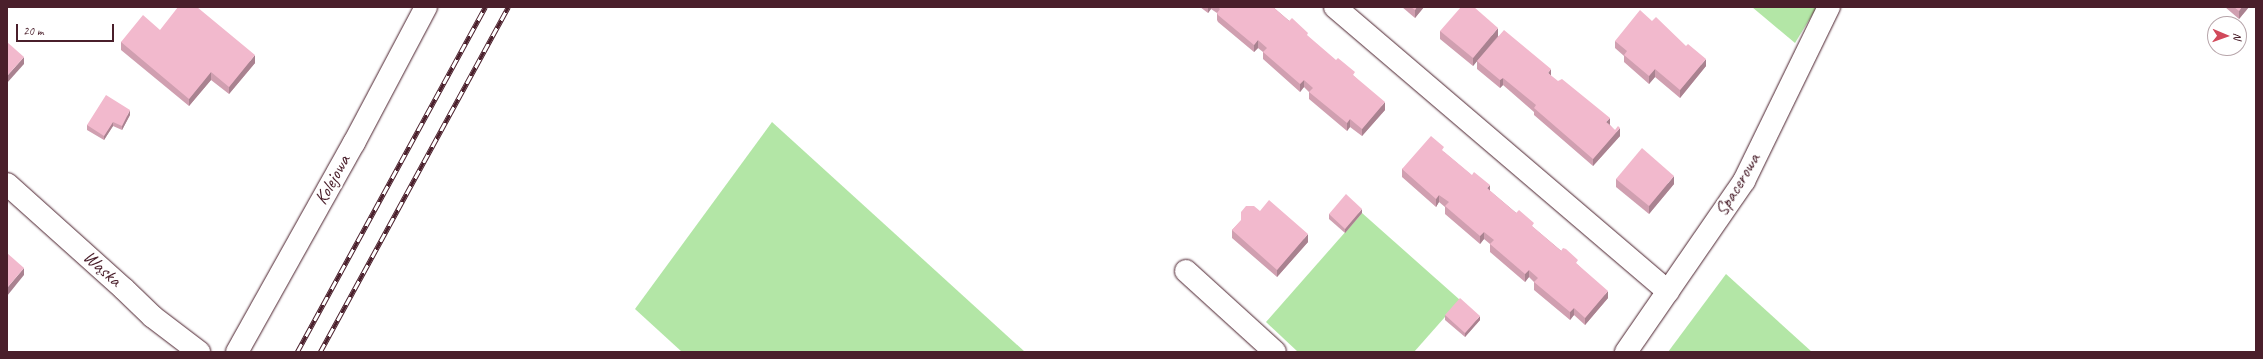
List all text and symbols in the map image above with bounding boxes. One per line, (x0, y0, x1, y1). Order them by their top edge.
scale bar (18, 16, 116, 42)
north arrow (2207, 16, 2247, 56)
text: 20 m (23, 23, 43, 39)
text: N (2231, 33, 2245, 40)
street label: Spacerowa (1710, 149, 1766, 221)
street label: Kolejowa (310, 151, 356, 209)
street label: Wąska (78, 246, 126, 292)

